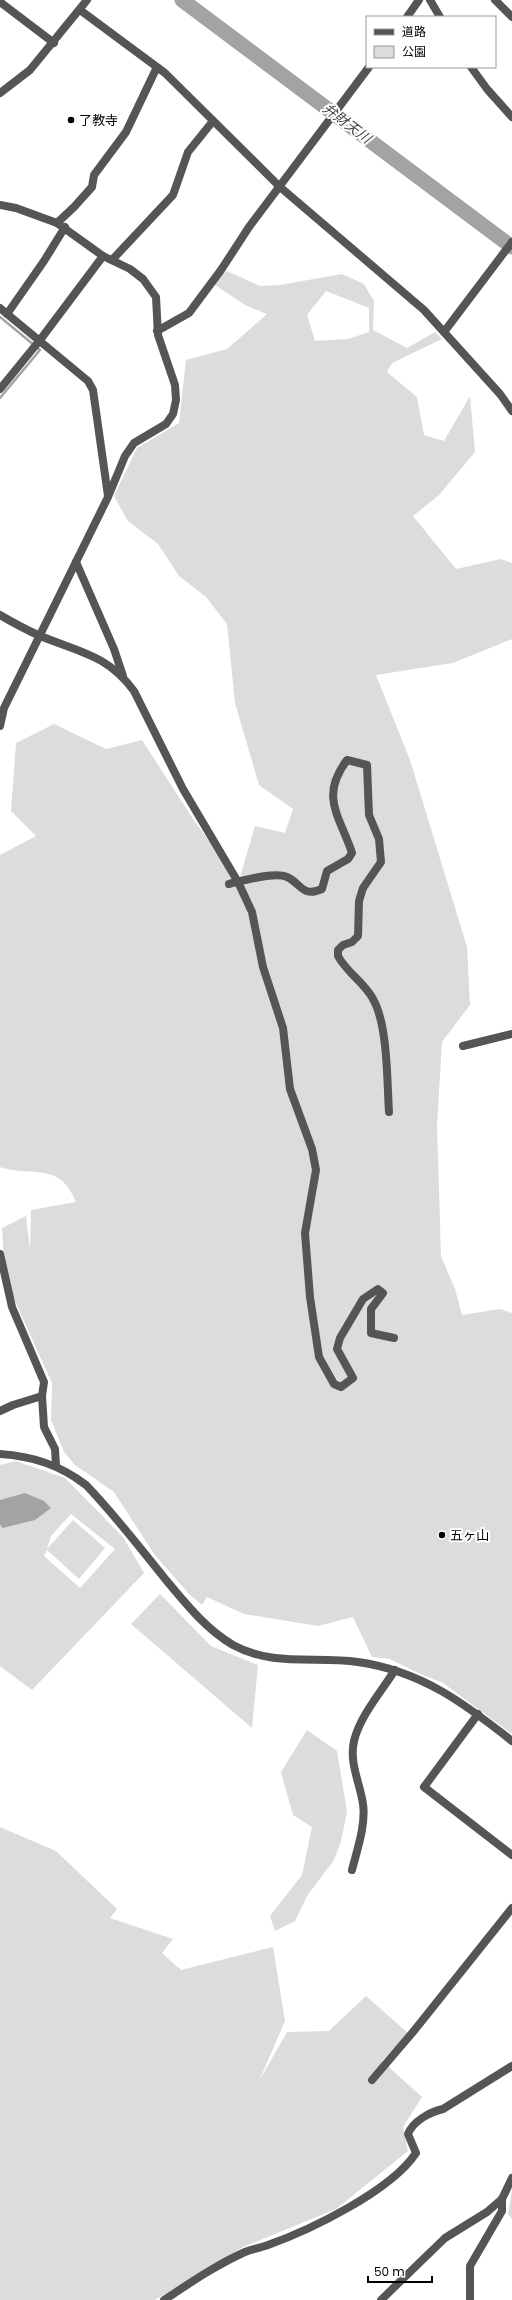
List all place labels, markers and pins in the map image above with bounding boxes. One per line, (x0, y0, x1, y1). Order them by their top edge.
place label: 了教寺 (79, 111, 118, 130)
marker: 了教寺 (66, 115, 76, 125)
place label: 五ヶ山 (450, 1526, 489, 1545)
marker: 五ヶ山 (437, 1530, 447, 1540)

